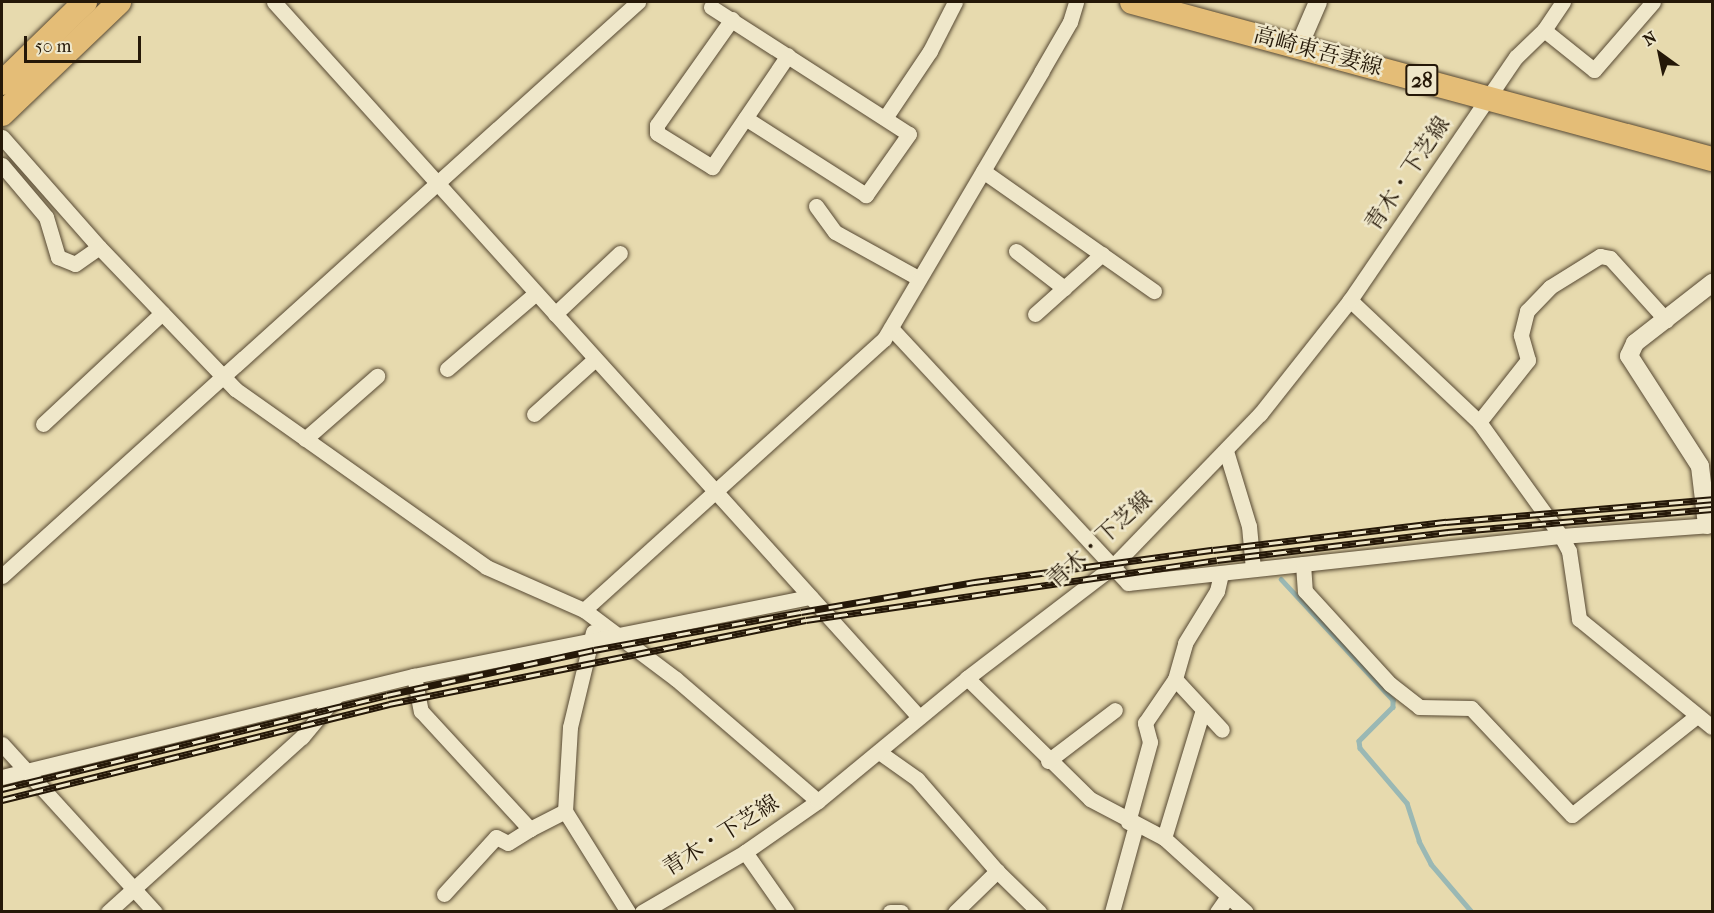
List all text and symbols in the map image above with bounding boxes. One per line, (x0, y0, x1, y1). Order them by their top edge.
street label: 高崎東吾妻線 (1251, 22, 1385, 82)
scale bar (27, 24, 144, 62)
north arrow (1630, 24, 1690, 84)
text: N (1640, 27, 1660, 50)
text: 50 m (35, 36, 71, 57)
road number: 28 (1404, 62, 1440, 98)
street label: 青木・下芝線 (1360, 112, 1456, 236)
street label: 青木・下芝線 (1042, 486, 1158, 594)
street label: 青木・下芝線 (658, 790, 784, 882)

